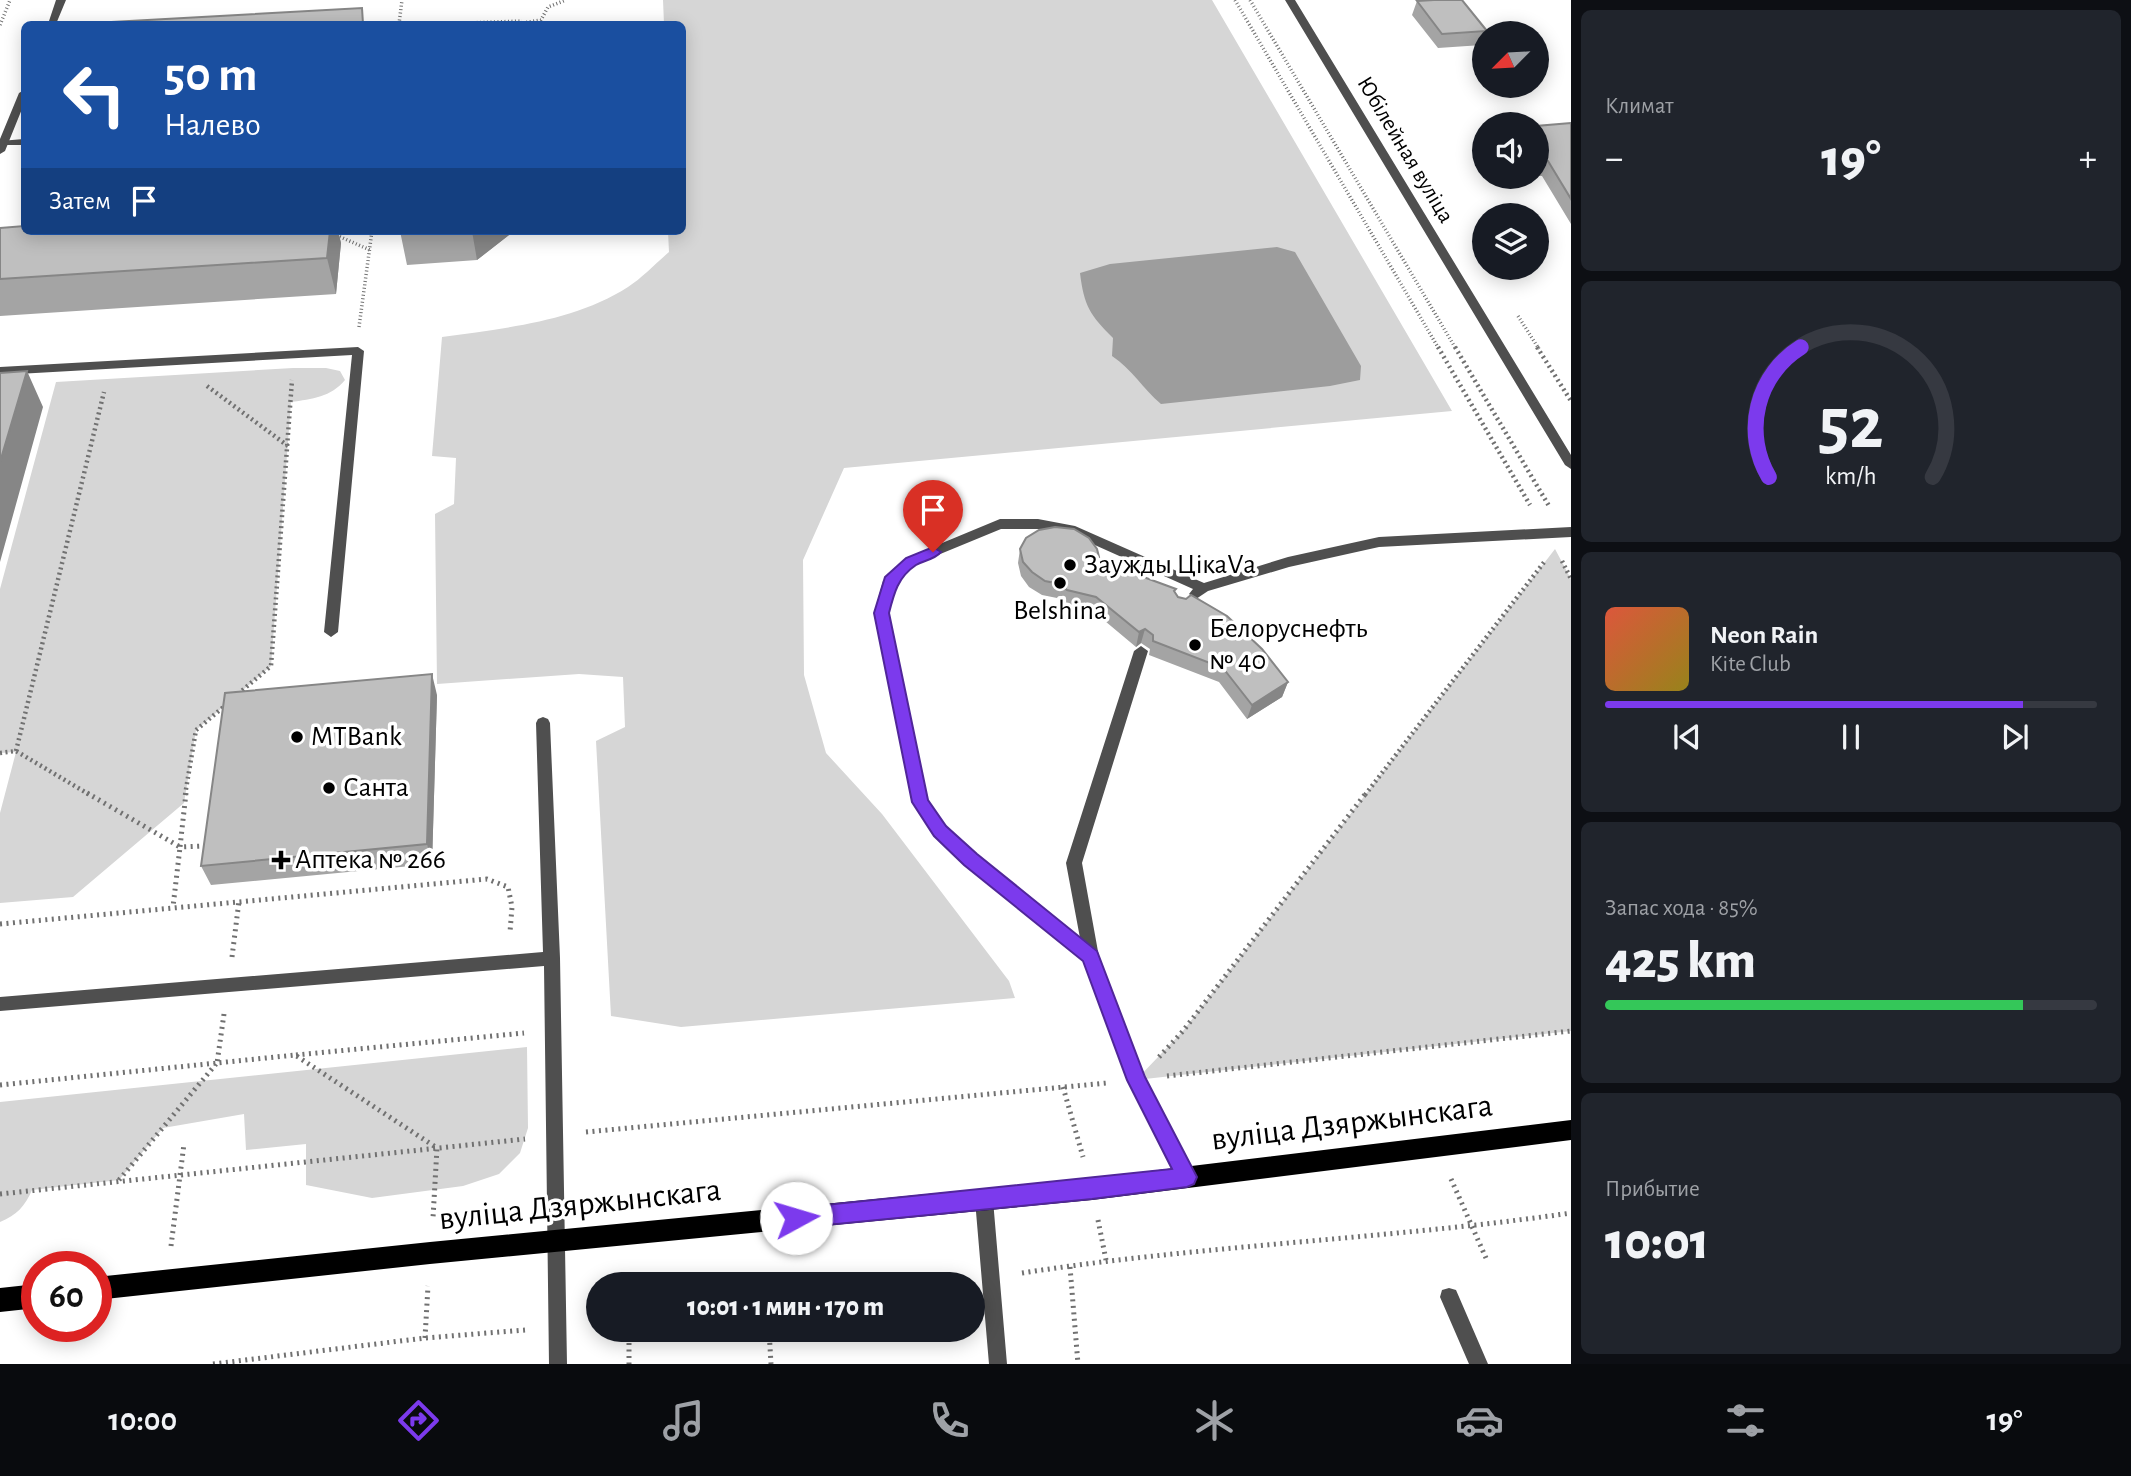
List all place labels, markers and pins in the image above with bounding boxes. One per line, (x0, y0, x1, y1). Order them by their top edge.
pin (903, 480, 963, 552)
place label: Заужды ЦікаVа (1084, 551, 1256, 579)
marker: Заужды ЦікаVа (1062, 557, 1078, 573)
marker: Belshina (1052, 575, 1068, 591)
place label: Belshina (1013, 597, 1107, 625)
place label: Белоруснефть № 40 (1209, 615, 1367, 675)
marker: Белоруснефть № 40 (1187, 637, 1203, 653)
place label: MTBank (311, 723, 402, 751)
marker: MTBank (289, 729, 305, 745)
place label: Санта (343, 774, 409, 802)
marker: Санта (321, 780, 337, 796)
place label: Аптека № 266 (295, 846, 446, 874)
marker: Аптека № 266 (273, 852, 289, 868)

